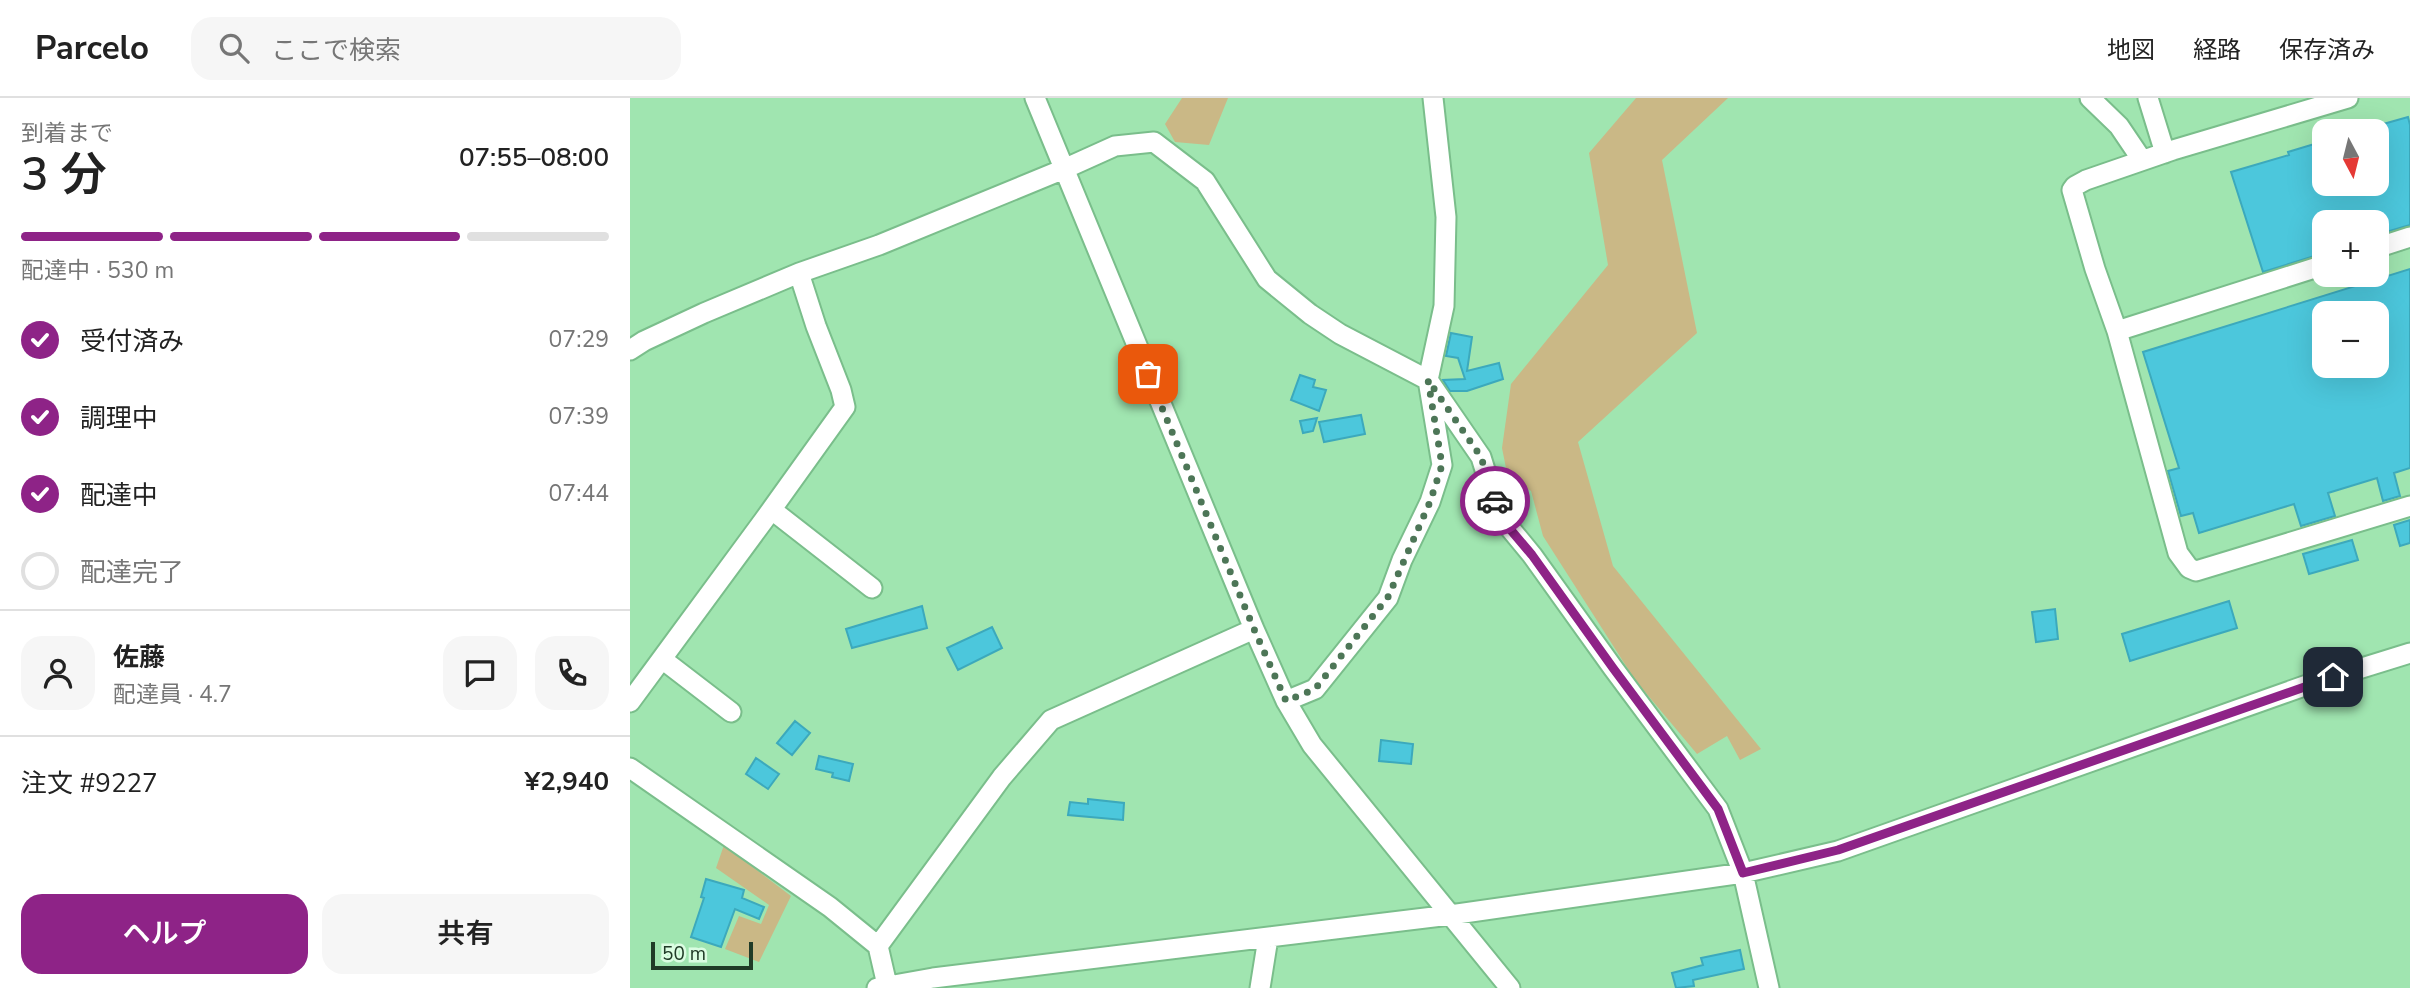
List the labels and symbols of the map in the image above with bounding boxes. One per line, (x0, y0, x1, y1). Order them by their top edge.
north arrow (2312, 119, 2389, 196)
pin (1118, 344, 1178, 404)
courier (1460, 466, 1530, 536)
pin (2303, 647, 2363, 707)
scale bar (651, 939, 752, 971)

